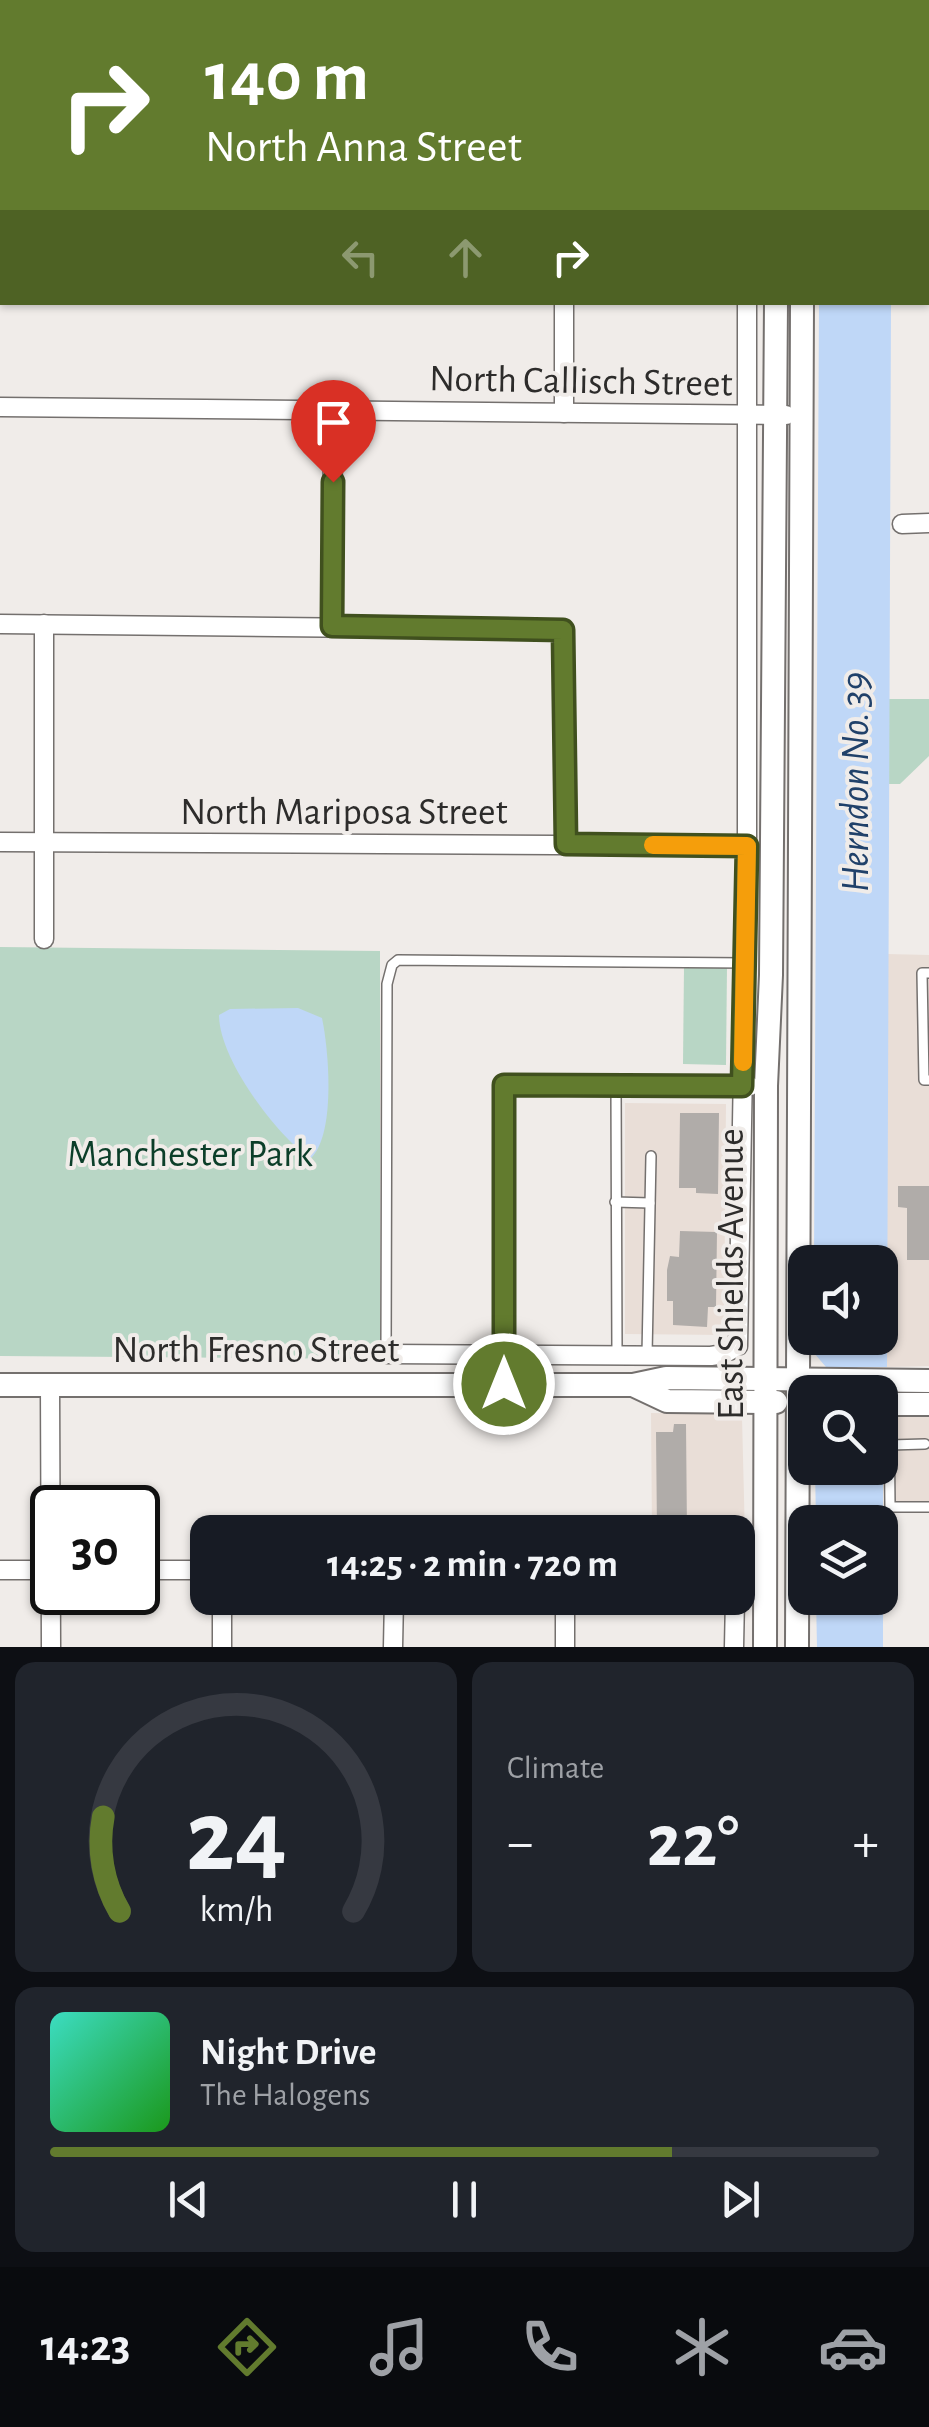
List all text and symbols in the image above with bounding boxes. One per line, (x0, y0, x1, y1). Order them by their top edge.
icon: right (40, 40, 170, 170)
text: 140 m (205, 43, 369, 113)
text: North Anna Street (205, 125, 522, 170)
icon: left (333, 230, 388, 285)
icon: ahead (438, 230, 493, 285)
icon: right (543, 230, 598, 285)
street label: North Callisch Street (429, 360, 733, 404)
pin (291, 380, 376, 483)
icon: arrive (306, 395, 361, 450)
water label: Herndon No. 39 (836, 672, 876, 892)
street label: North Mariposa Street (180, 794, 508, 832)
street label: East Shields Avenue (713, 1128, 751, 1420)
park label: Manchester Park (67, 1136, 313, 1174)
map controls (788, 1245, 898, 1615)
button: sound (788, 1245, 898, 1355)
street label: North Fresno Street (113, 1332, 399, 1370)
position arrow (452, 1332, 556, 1436)
button: search (788, 1375, 898, 1485)
speed limit sign: 30 (30, 1485, 160, 1615)
button: layers (788, 1505, 898, 1615)
text: 14:25 · 2 min · 720 m (327, 1546, 618, 1584)
text: Climate (507, 1752, 604, 1784)
text: 24 (185, 1786, 287, 1890)
text: 22° (647, 1805, 739, 1880)
text: − (507, 1816, 533, 1871)
text: + (853, 1816, 879, 1871)
text: km/h (199, 1892, 273, 1928)
text: Night Drive (200, 2034, 376, 2072)
text: The Halogens (200, 2079, 370, 2111)
icon: previous (161, 2172, 216, 2227)
icon: pause (437, 2172, 492, 2227)
icon: next (713, 2172, 768, 2227)
icon: directions (212, 2312, 282, 2382)
icon: music (364, 2312, 434, 2382)
icon: phone (515, 2312, 585, 2382)
icon: climate (667, 2312, 737, 2382)
icon: car (818, 2312, 888, 2382)
text: 14:23 (41, 2324, 131, 2369)

